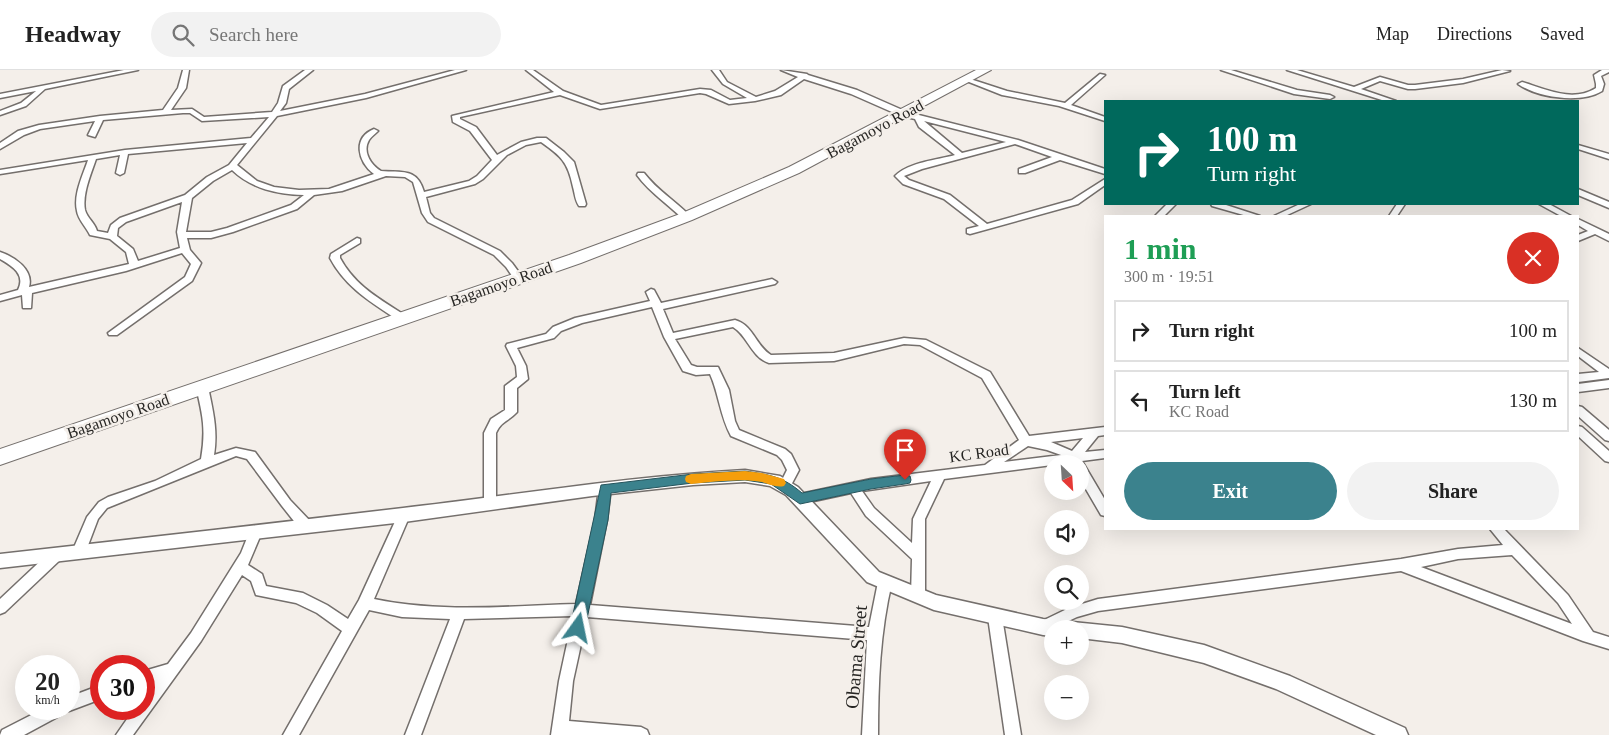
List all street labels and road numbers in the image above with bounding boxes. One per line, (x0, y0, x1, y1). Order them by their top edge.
street label: Bagamoyo Road (824, 96, 927, 163)
street label: Bagamoyo Road (448, 259, 555, 310)
street label: Bagamoyo Road (65, 391, 172, 442)
street label: KC Road (948, 440, 1010, 466)
street label: Obama Street (841, 604, 871, 710)

